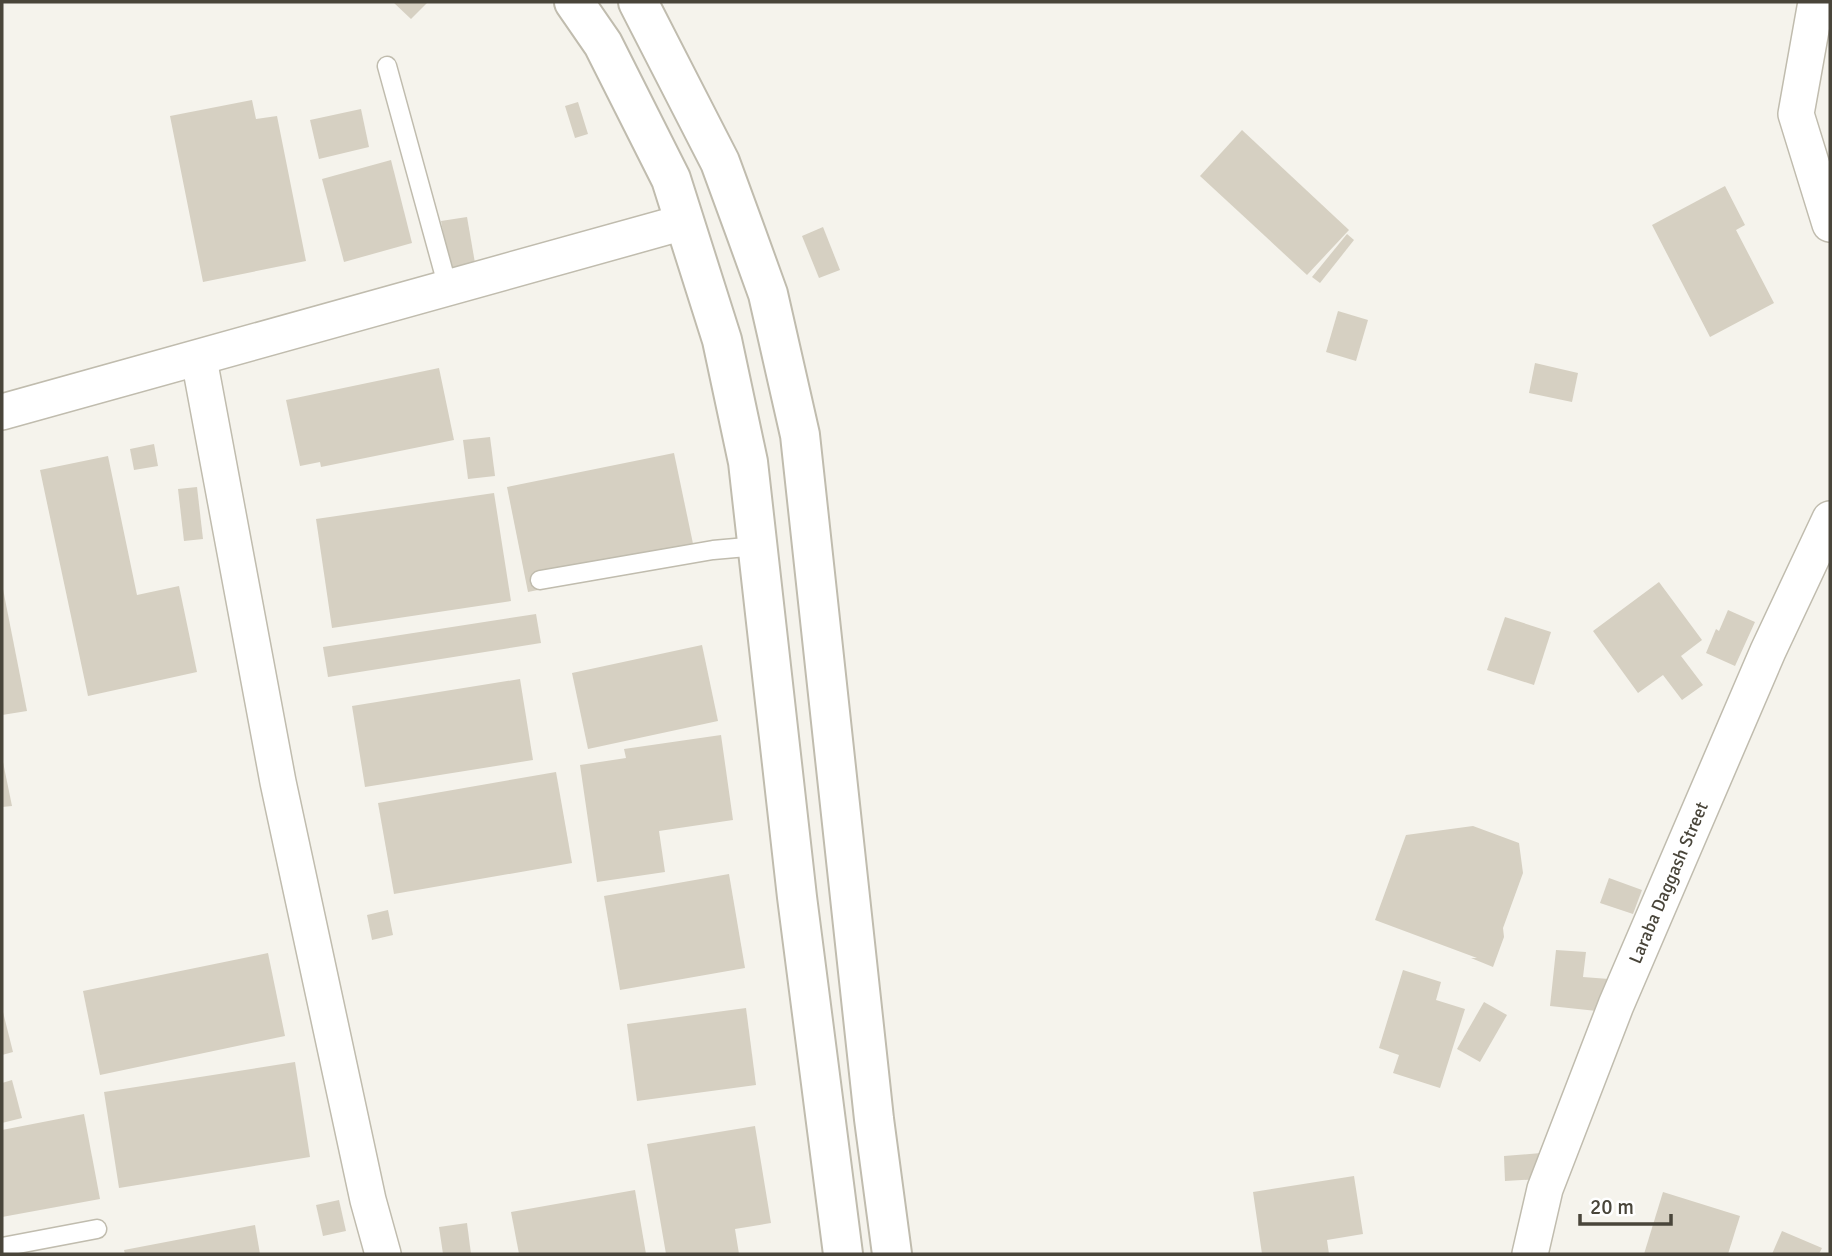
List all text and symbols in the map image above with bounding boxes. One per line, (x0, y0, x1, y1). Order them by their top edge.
street label: Laraba Daggash Street (1624, 798, 1713, 967)
scale bar (1580, 1182, 1671, 1226)
text: 20 m (1590, 1194, 1634, 1220)

